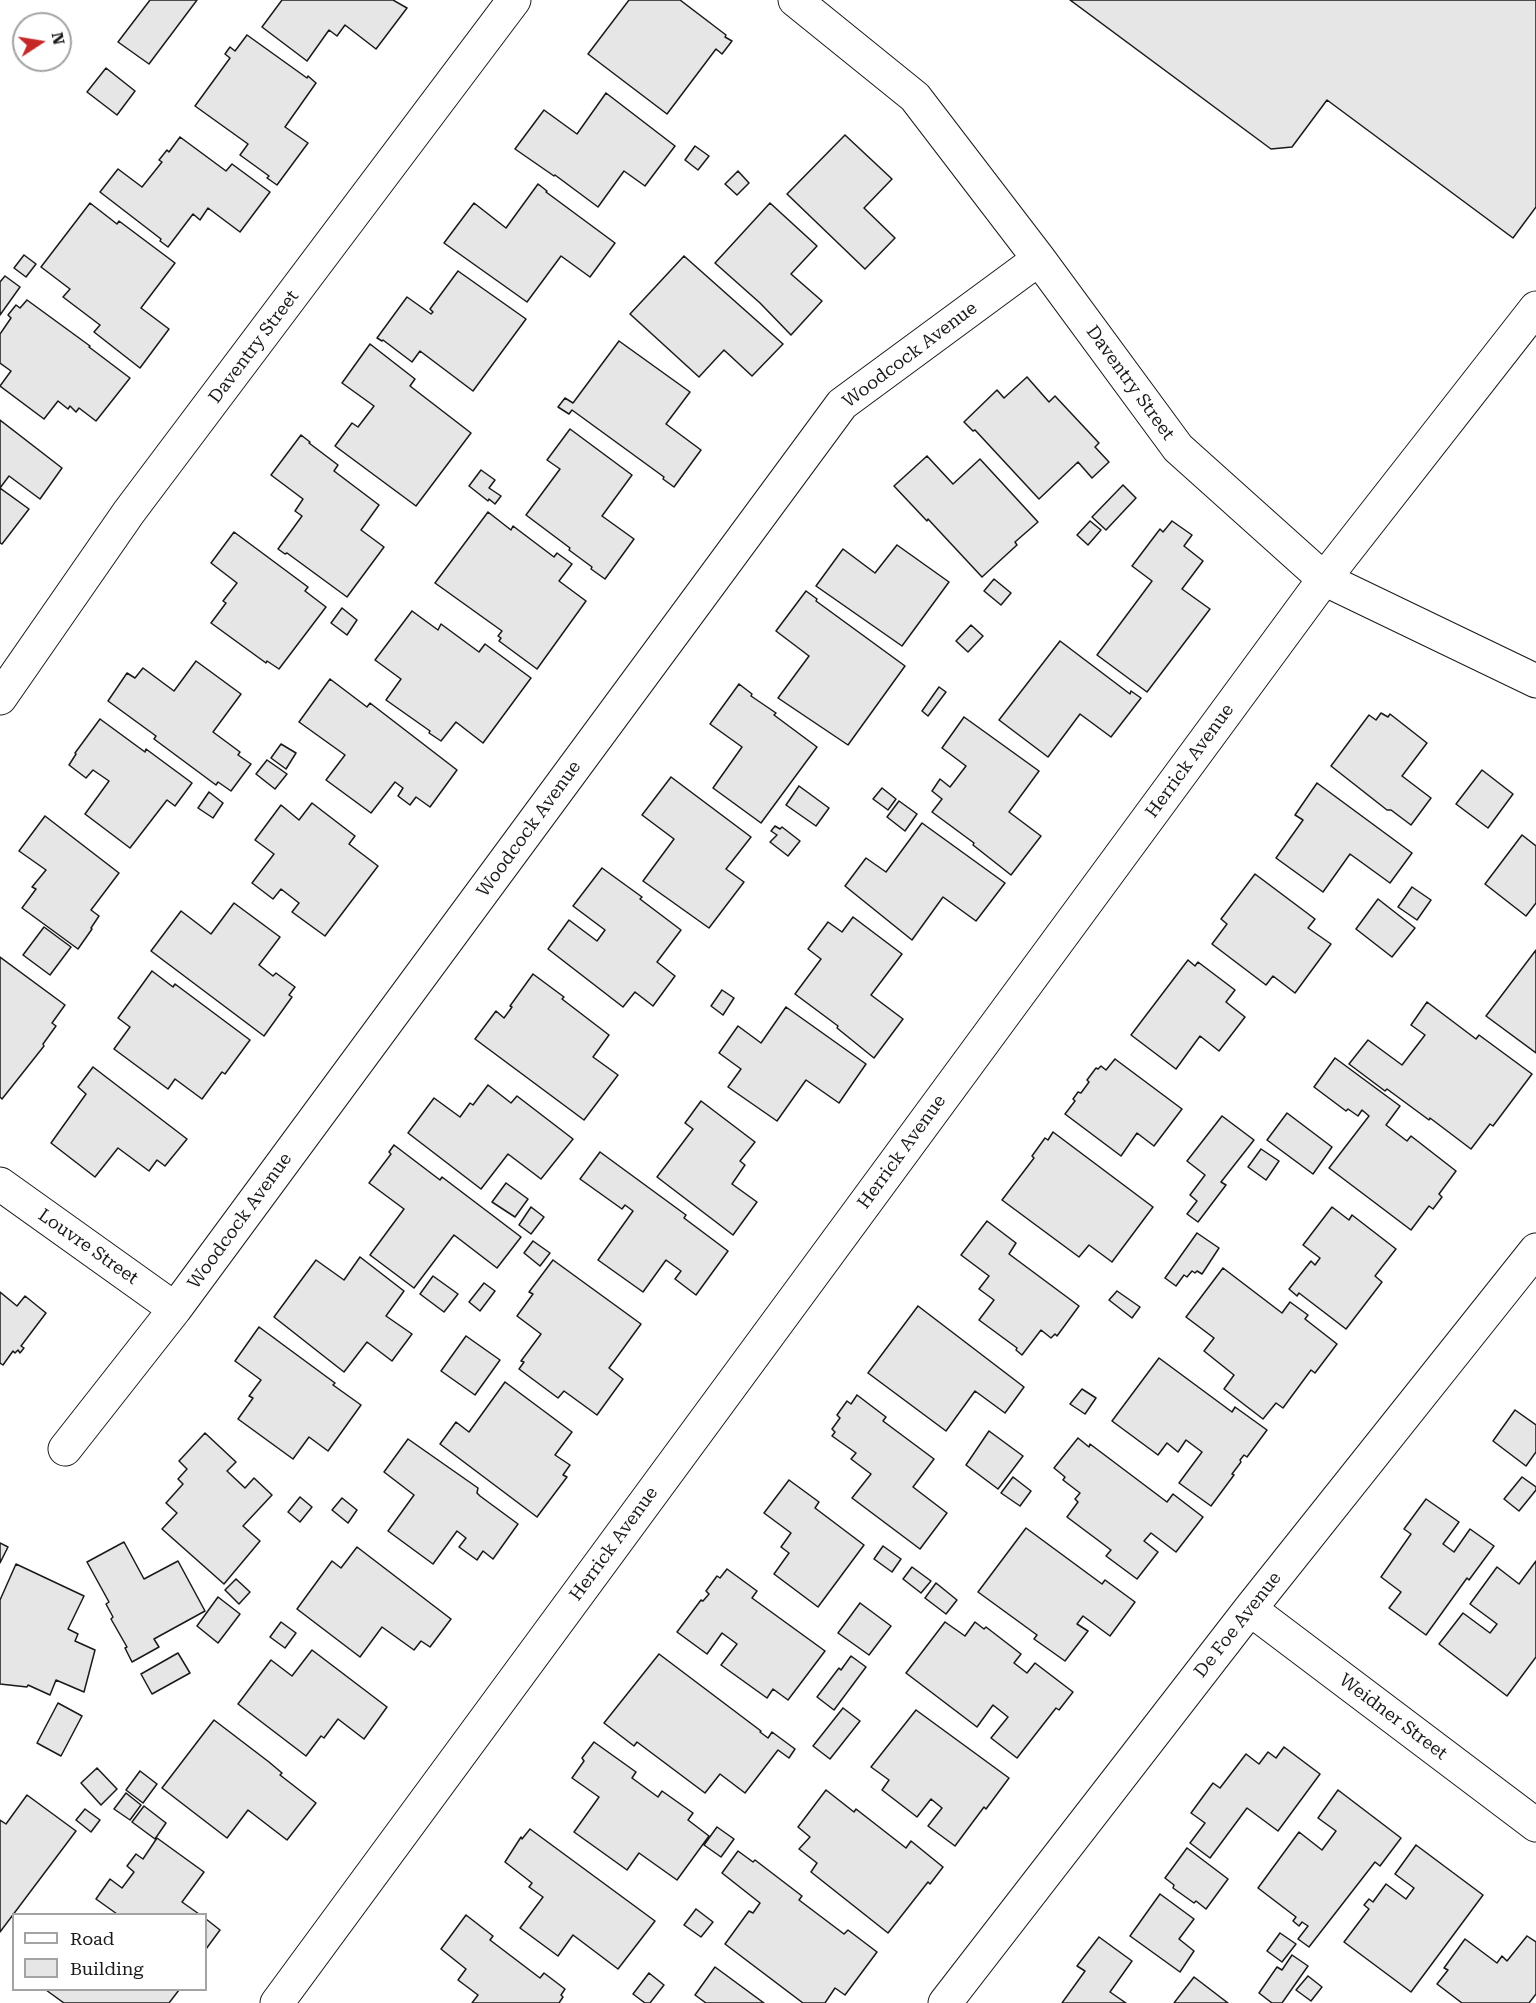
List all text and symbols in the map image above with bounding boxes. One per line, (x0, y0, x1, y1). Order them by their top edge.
north arrow (12, 12, 72, 72)
text: N (48, 31, 69, 47)
street label: Daventry Street (204, 286, 304, 408)
street label: Woodcock Avenue (838, 297, 982, 413)
street label: Daventry Street (1081, 322, 1179, 444)
street label: Herrick Avenue (1141, 700, 1239, 822)
street label: Woodcock Avenue (472, 757, 586, 901)
street label: Herrick Avenue (853, 1091, 951, 1213)
street label: Woodcock Avenue (183, 1149, 297, 1293)
street label: Louvre Street (34, 1205, 142, 1289)
street label: Herrick Avenue (565, 1483, 663, 1605)
street label: De Foe Avenue (1190, 1568, 1286, 1682)
street label: Weidner Street (1335, 1669, 1451, 1765)
legend (12, 1913, 207, 1991)
text: Road (70, 1928, 114, 1949)
text: Building (70, 1958, 144, 1979)

